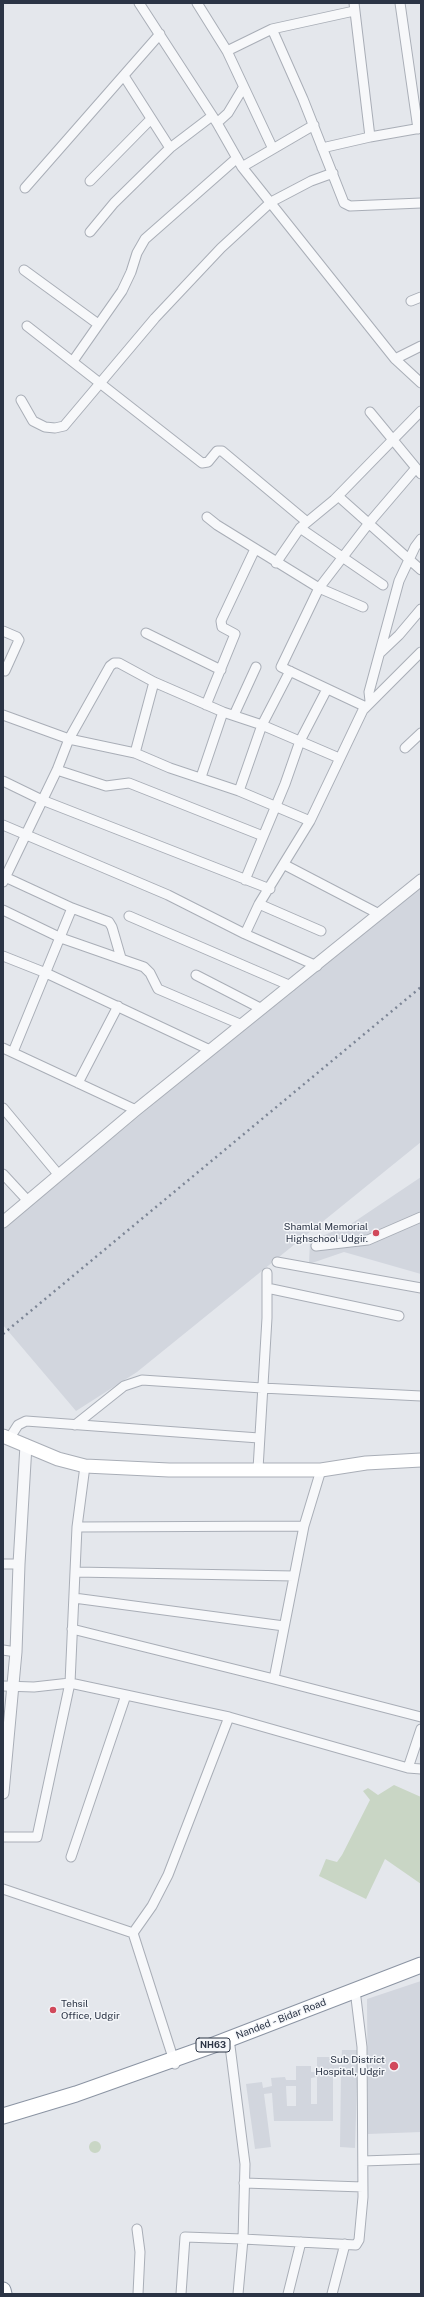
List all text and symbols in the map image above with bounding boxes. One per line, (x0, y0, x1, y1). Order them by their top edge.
place label: Shamlal Memorial Highschool Udgir. (284, 1221, 368, 1244)
marker: Shamlal Memorial Highschool Udgir. (371, 1228, 381, 1238)
street label: Nanded - Bidar Road (234, 1996, 328, 2042)
place label: Tehsil Office, Udgir (61, 1998, 120, 2022)
marker: Tehsil Office, Udgir (48, 2005, 58, 2015)
road number: NH63 (196, 2038, 230, 2052)
place label: Sub District Hospital, Udgir (315, 2054, 385, 2078)
marker: Sub District Hospital, Udgir (388, 2060, 400, 2072)

